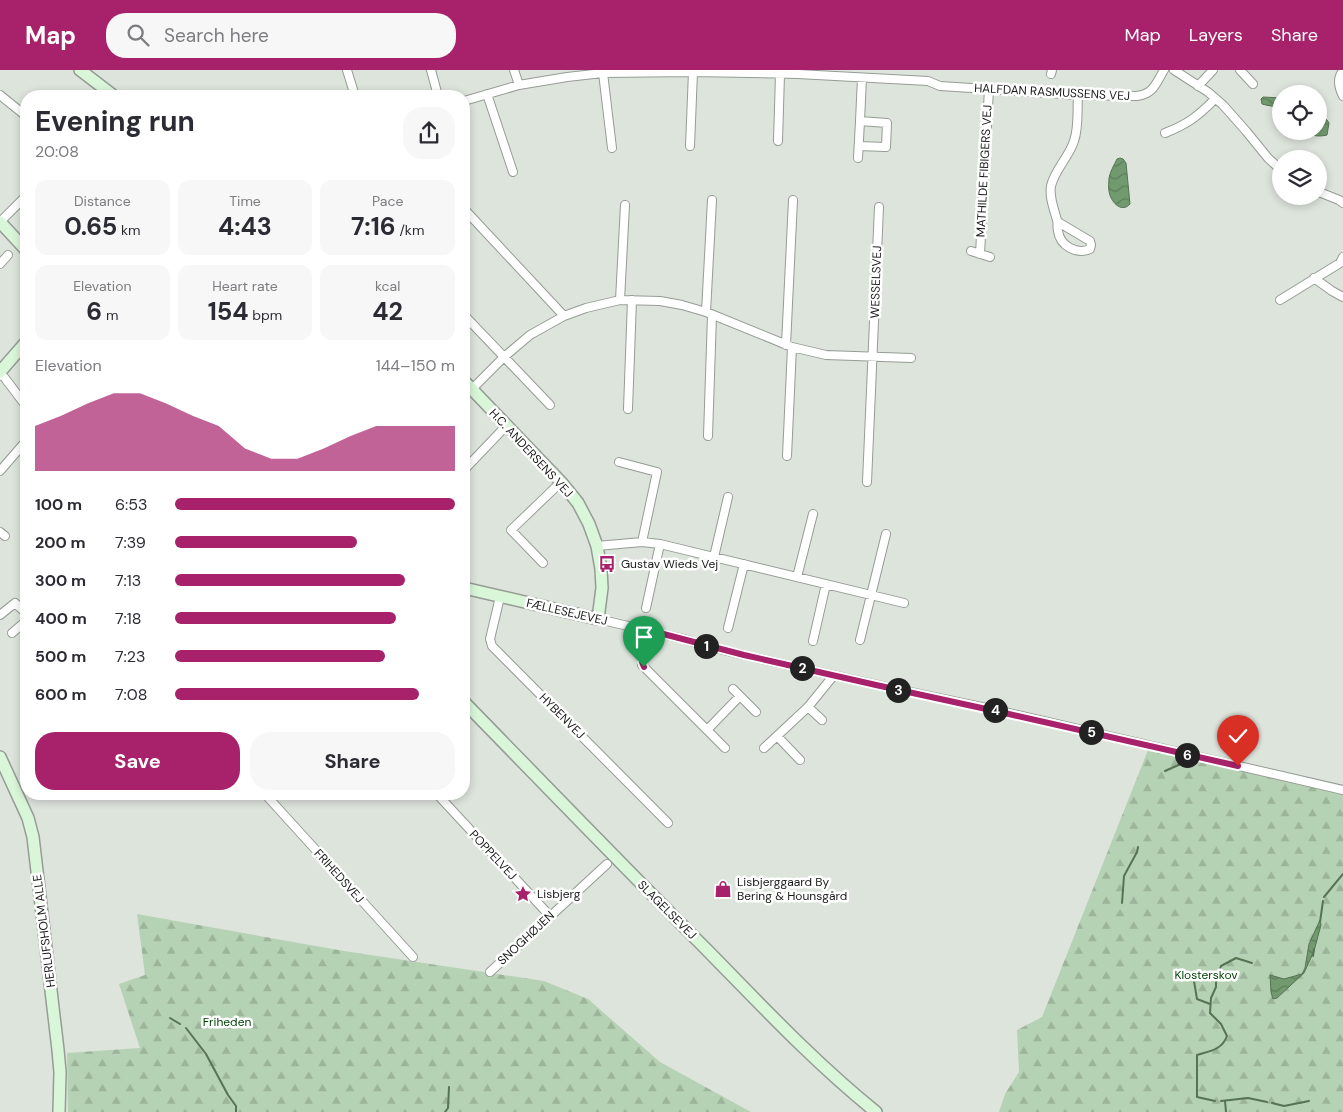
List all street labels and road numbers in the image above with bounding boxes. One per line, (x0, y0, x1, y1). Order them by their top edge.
street label: HALFDAN RASMUSSENS VEJ (974, 80, 1130, 104)
street label: MATHILDE FIBIGERS VEJ (973, 104, 995, 238)
street label: WESSELSVEJ (867, 245, 885, 319)
street label: H.C. ANDERSENS VEJ (486, 405, 576, 501)
street label: FÆLLESEJEVEJ (525, 595, 609, 629)
street label: HYBENVEJ (536, 690, 588, 742)
street label: POPPELVEJ (466, 827, 520, 883)
street label: FRIHEDSVEJ (311, 846, 367, 906)
street label: HERLUFSHOLM ALLE (29, 873, 59, 988)
street label: SLAGELSEVEJ (634, 877, 700, 943)
street label: SNOGHØJEN (494, 908, 558, 968)

